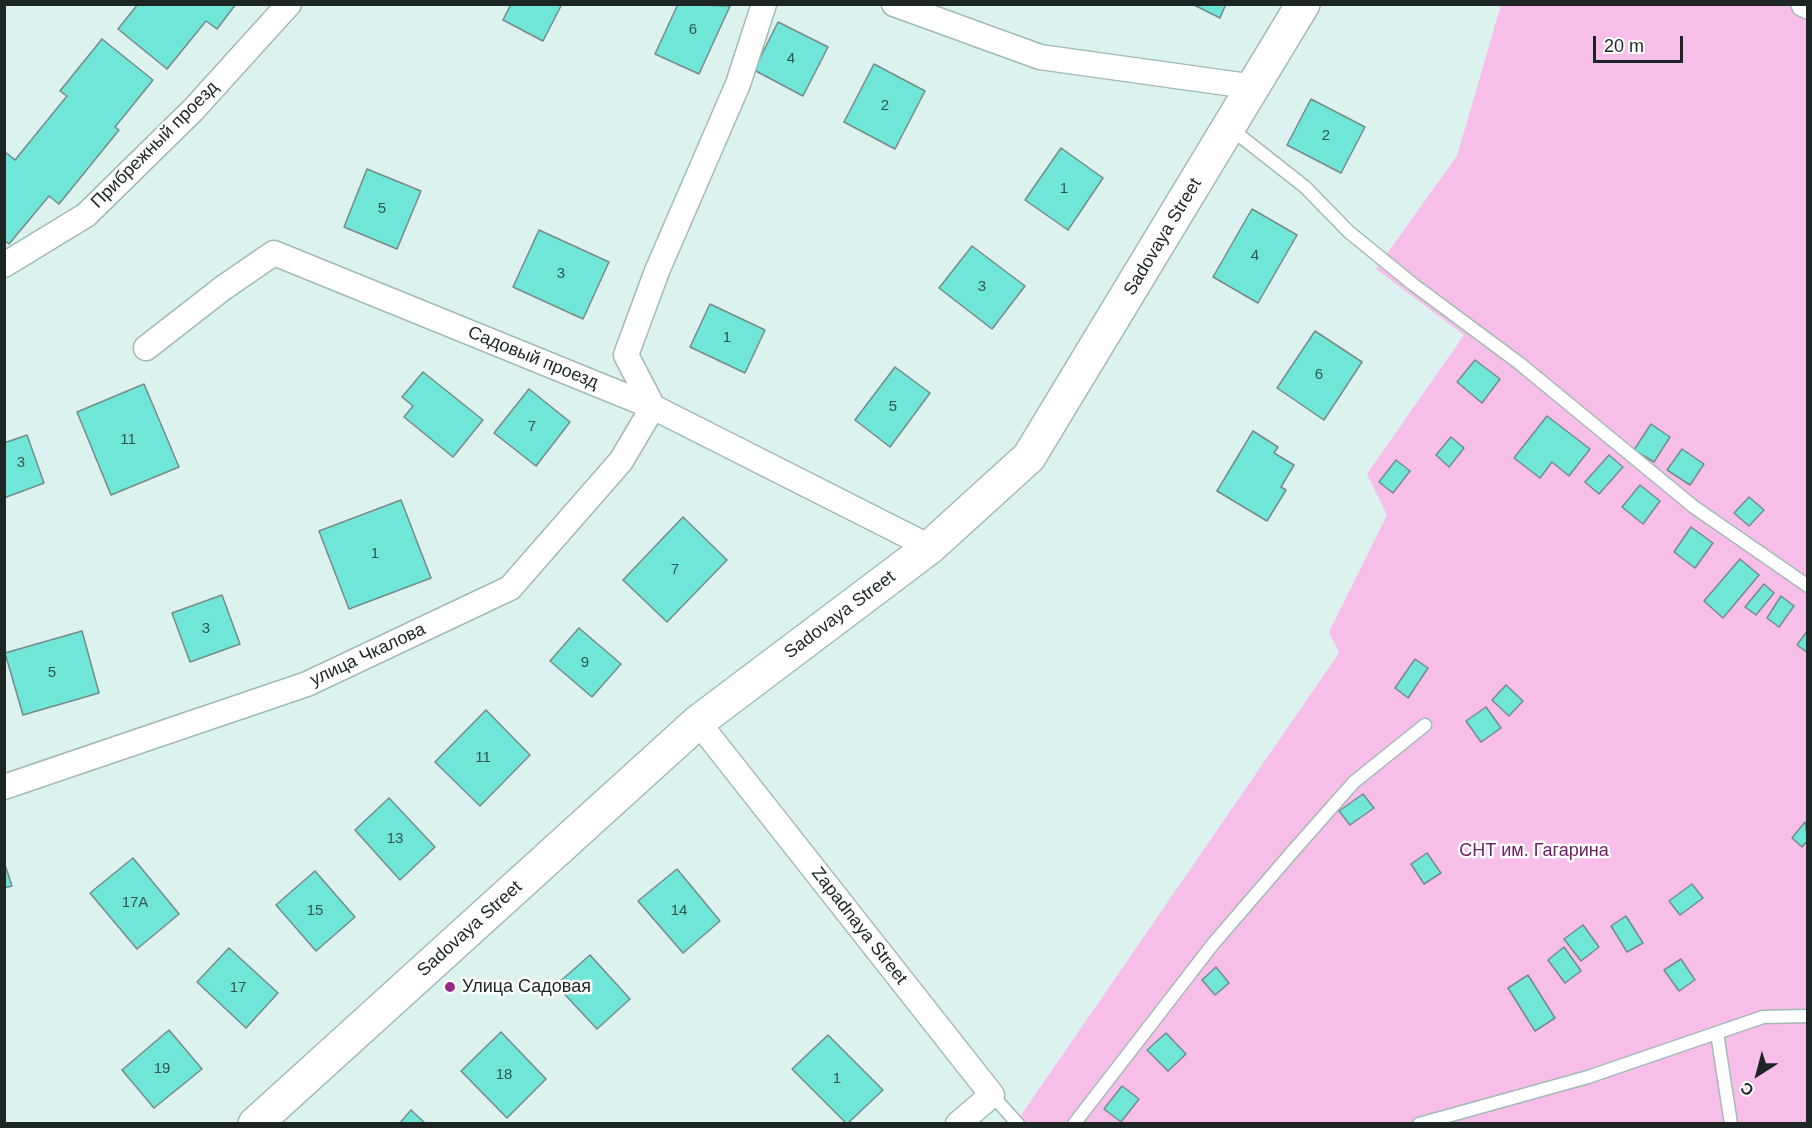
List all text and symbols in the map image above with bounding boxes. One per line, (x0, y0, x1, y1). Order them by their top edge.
house number: 6 (689, 21, 697, 39)
scale bar (1596, 24, 1686, 62)
text: 20 m (1604, 36, 1644, 56)
house number: 4 (787, 50, 795, 68)
street label: Прибрежный проезд (87, 77, 223, 213)
house number: 2 (881, 97, 889, 115)
house number: 2 (1322, 127, 1330, 145)
street label: Sadovaya Street (1119, 174, 1207, 300)
house number: 1 (1060, 180, 1068, 198)
house number: 5 (378, 200, 386, 218)
house number: 4 (1251, 247, 1259, 265)
house number: 3 (557, 265, 565, 283)
house number: 3 (978, 278, 986, 296)
street label: Садовый проезд (465, 322, 601, 394)
house number: 1 (723, 329, 731, 347)
house number: 6 (1315, 366, 1323, 384)
house number: 5 (889, 398, 897, 416)
house number: 7 (528, 418, 536, 436)
house number: 11 (120, 431, 136, 449)
house number: 3 (17, 454, 25, 472)
house number: 1 (371, 545, 379, 563)
house number: 7 (671, 561, 679, 579)
street label: Sadovaya Street (780, 566, 900, 664)
street label: улица Чкалова (307, 619, 429, 691)
house number: 3 (202, 620, 210, 638)
house number: 9 (581, 654, 589, 672)
house number: 5 (48, 664, 56, 682)
house number: 11 (475, 749, 491, 767)
house number: 13 (387, 830, 403, 848)
park label: СНТ им. Гагарина (1459, 840, 1609, 862)
street label: Zapadnaya Street (806, 863, 912, 989)
street label: Sadovaya Street (413, 876, 527, 982)
house number: 17А (122, 894, 148, 912)
house number: 15 (307, 902, 323, 920)
house number: 14 (671, 902, 687, 920)
place label: Улица Садовая (462, 976, 591, 998)
house number: 17 (230, 979, 246, 997)
marker: Улица Садовая (443, 980, 457, 994)
north arrow (1728, 1044, 1788, 1104)
house number: 19 (154, 1060, 170, 1078)
house number: 18 (496, 1066, 512, 1084)
house number: 1 (833, 1070, 841, 1088)
text: С (1737, 1079, 1757, 1099)

